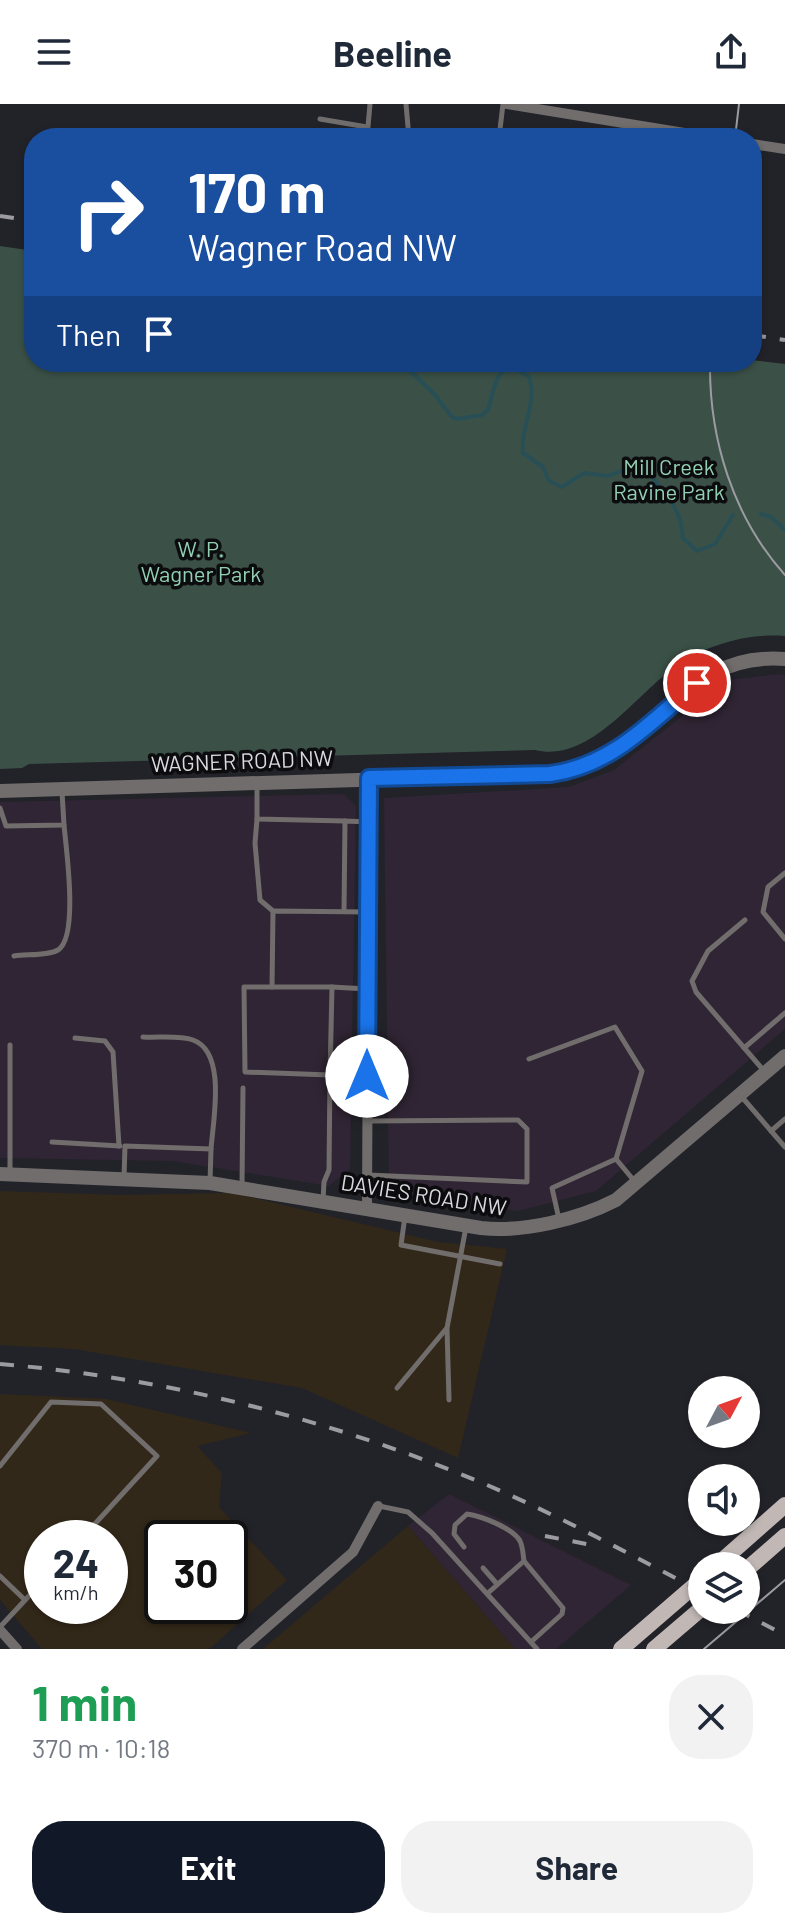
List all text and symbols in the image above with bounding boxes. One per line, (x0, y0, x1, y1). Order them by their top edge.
icon: menu (32, 30, 76, 74)
icon: share (709, 30, 753, 74)
text: Beeline (333, 31, 452, 74)
text: 170 m (188, 157, 325, 224)
icon: right (56, 160, 160, 264)
text: Wagner Road NW (188, 225, 457, 268)
icon: arrive (137, 312, 181, 356)
text: Then (56, 316, 121, 352)
park label: Mill Creek Ravine Park (613, 453, 725, 504)
park label: W. P. Wagner Park (141, 535, 261, 586)
pin (663, 649, 731, 717)
icon: arrive (675, 661, 719, 705)
street label: WAGNER ROAD NW (150, 744, 334, 776)
position arrow (325, 1034, 409, 1118)
street label: DAVIES ROAD NW (339, 1168, 509, 1220)
north arrow (688, 1376, 760, 1448)
map controls (688, 1376, 760, 1624)
button: sound (688, 1464, 760, 1536)
speed limit sign: 30 (144, 1520, 248, 1624)
text: 24 (53, 1538, 99, 1586)
button: layers (688, 1552, 760, 1624)
text: km/h (53, 1580, 99, 1604)
text: 1 min (32, 1673, 137, 1731)
button: close (669, 1675, 753, 1759)
text: 370 m · 10:18 (32, 1732, 170, 1763)
button: Exit (32, 1821, 385, 1913)
button: Share (401, 1821, 753, 1913)

